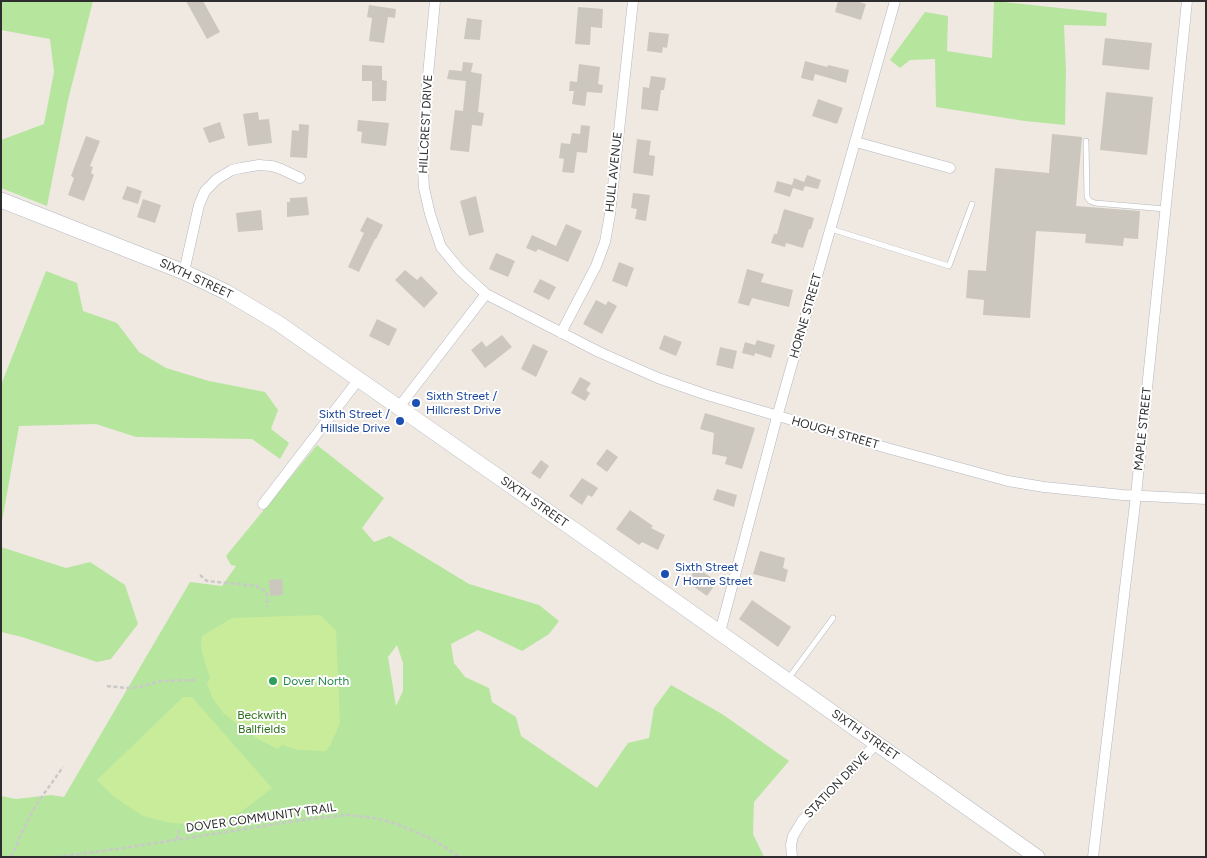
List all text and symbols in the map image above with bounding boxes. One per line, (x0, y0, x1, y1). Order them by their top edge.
street label: HILLCREST DRIVE (416, 74, 436, 174)
street label: HULL AVENUE (603, 131, 625, 213)
street label: SIXTH STREET (157, 256, 235, 302)
street label: HORNE STREET (787, 272, 825, 360)
street label: MAPLE STREET (1131, 387, 1155, 471)
place label: Sixth Street / Hillcrest Drive (426, 389, 501, 417)
marker: Sixth Street / Hillcrest Drive (410, 397, 422, 409)
place label: Sixth Street / Hillside Drive (319, 407, 390, 435)
street label: HOUGH STREET (790, 414, 880, 452)
marker: Sixth Street / Hillside Drive (394, 415, 406, 427)
street label: SIXTH STREET (498, 473, 570, 531)
place label: Sixth Street / Horne Street (675, 560, 752, 588)
marker: Sixth Street / Horne Street (659, 568, 671, 580)
place label: Dover North (283, 674, 349, 688)
marker: Dover North (267, 675, 279, 687)
street label: SIXTH STREET (829, 706, 901, 764)
park label: Beckwith Ballfields (237, 708, 287, 736)
street label: STATION DRIVE (802, 749, 872, 821)
street label: DOVER COMMUNITY TRAIL (185, 800, 337, 836)

